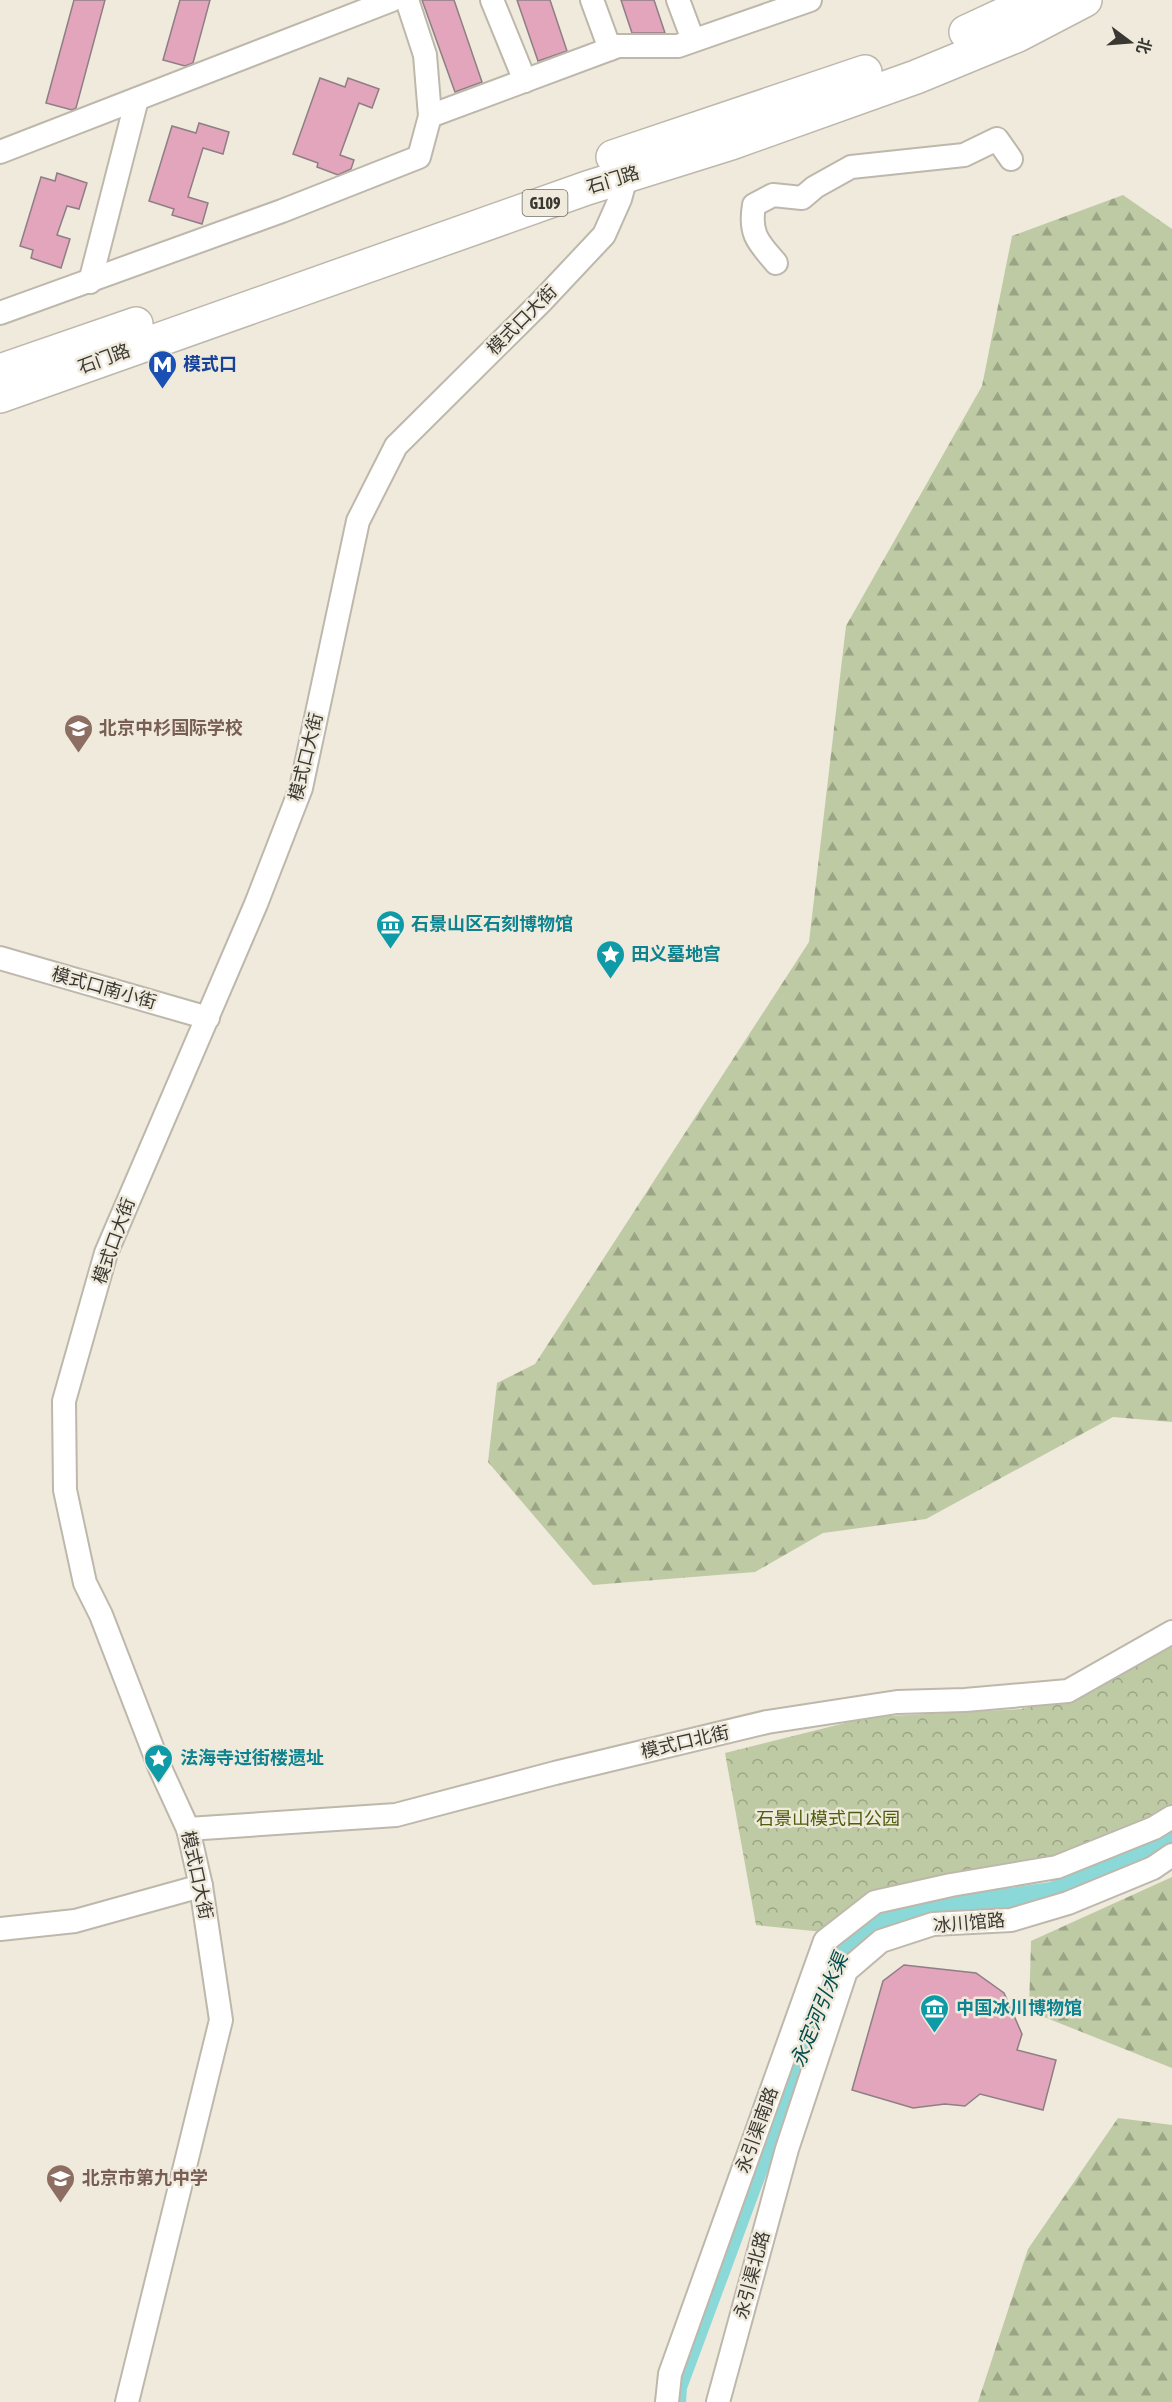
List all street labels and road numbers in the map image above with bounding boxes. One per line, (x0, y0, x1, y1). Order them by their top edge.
street label: 石门路 (584, 162, 642, 197)
road number: G109 (522, 190, 568, 216)
street label: 模式口大街 (482, 280, 561, 359)
street label: 石门路 (75, 339, 133, 378)
street label: 模式口大街 (284, 711, 327, 803)
street label: 模式口南小街 (49, 963, 159, 1012)
street label: 模式口大街 (88, 1195, 139, 1287)
street label: 模式口北街 (639, 1721, 731, 1762)
street label: 模式口大街 (178, 1829, 217, 1921)
street label: 冰川馆路 (932, 1909, 1006, 1936)
street label: 永引渠南路 (731, 2084, 782, 2176)
street label: 永引渠北路 (730, 2229, 773, 2321)

